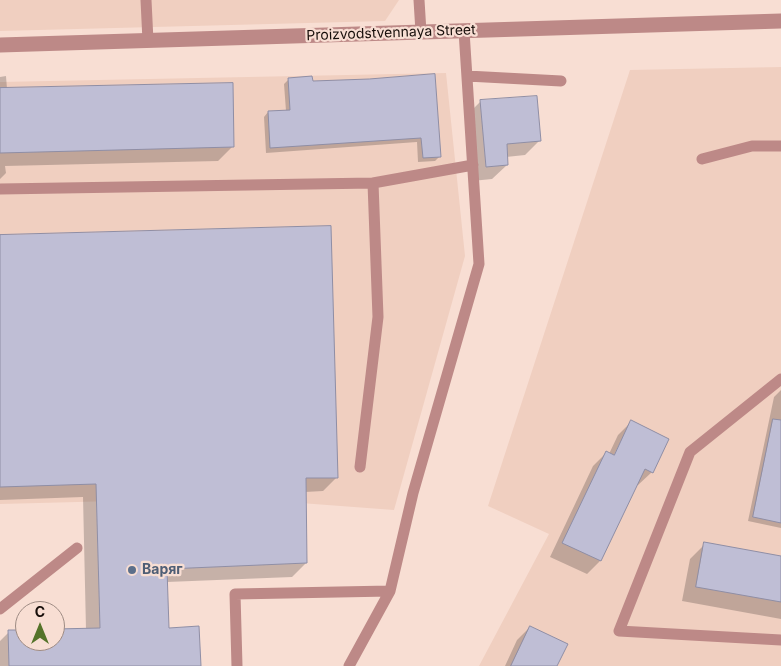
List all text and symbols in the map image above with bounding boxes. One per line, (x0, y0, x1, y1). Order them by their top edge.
street label: Proizvodstvennaya Street (306, 22, 476, 44)
place label: Варяг (142, 562, 183, 578)
marker: Варяг (126, 564, 138, 576)
north arrow (15, 601, 65, 651)
text: С (35, 603, 45, 620)

